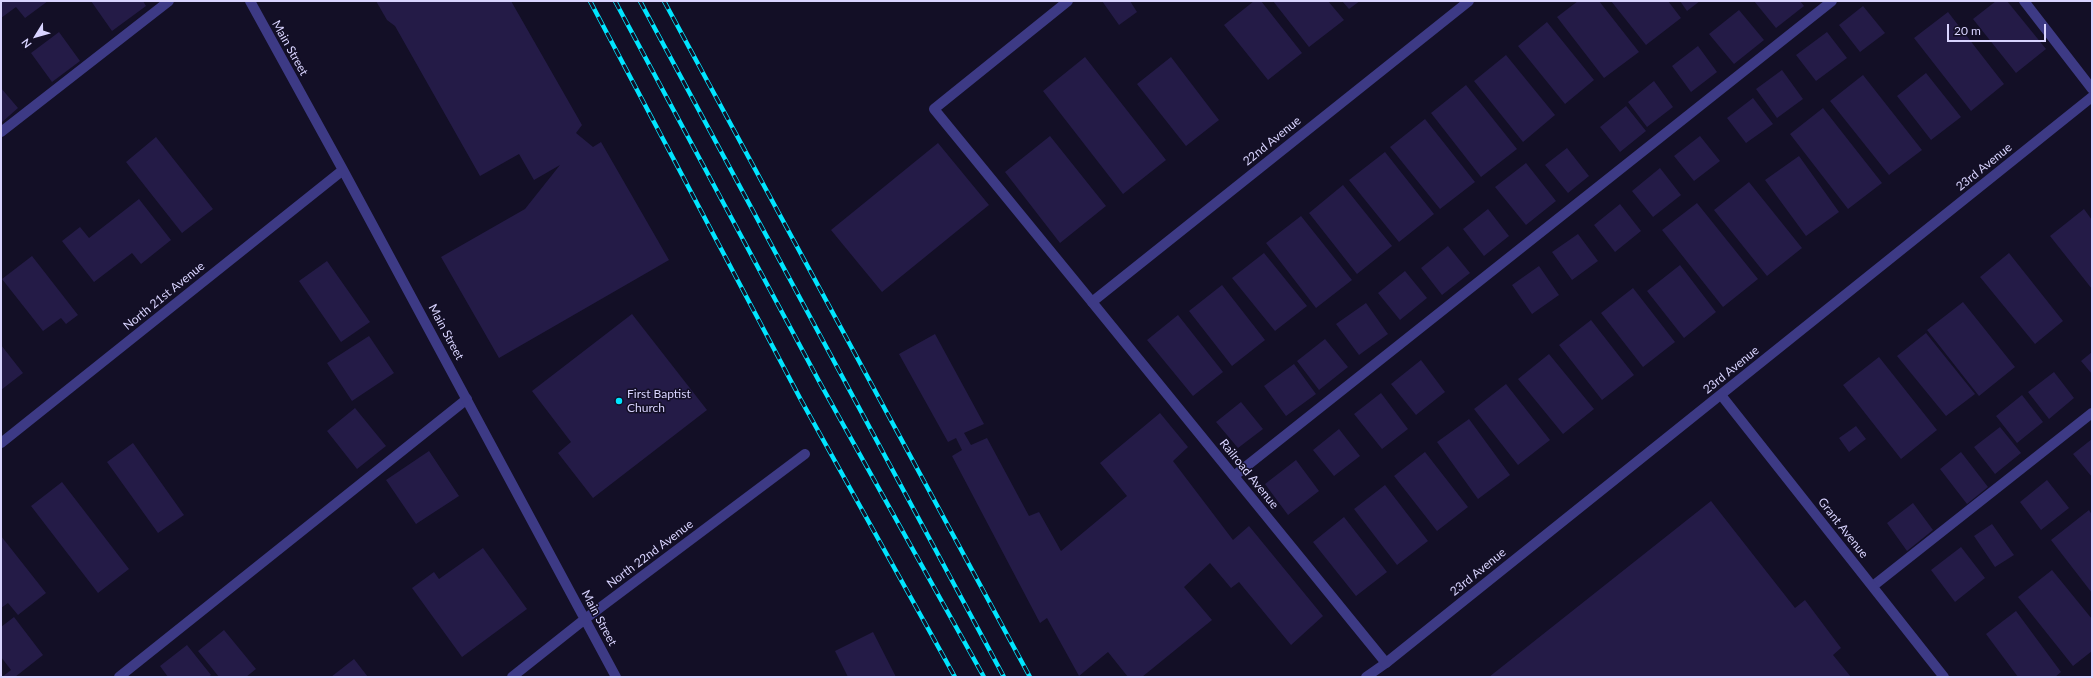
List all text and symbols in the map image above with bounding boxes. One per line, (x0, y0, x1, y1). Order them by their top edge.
north arrow (16, 16, 56, 56)
scale bar (1949, 16, 2048, 42)
street label: Main Street (269, 18, 311, 78)
text: 20 m (1954, 23, 1981, 38)
text: N (18, 36, 34, 51)
street label: 22nd Avenue (1240, 113, 1304, 169)
street label: 23rd Avenue (1953, 140, 2015, 194)
street label: North 21st Avenue (120, 259, 208, 333)
street label: Main Street (425, 302, 467, 362)
street label: 23rd Avenue (1700, 343, 1762, 397)
place label: First Baptist Church (627, 387, 691, 415)
marker: First Baptist Church (614, 396, 624, 406)
street label: Railroad Avenue (1216, 436, 1282, 512)
street label: Grant Avenue (1815, 495, 1871, 561)
street label: North 22nd Avenue (604, 517, 696, 591)
street label: 23rd Avenue (1447, 545, 1509, 599)
street label: Main Street (578, 588, 620, 648)

